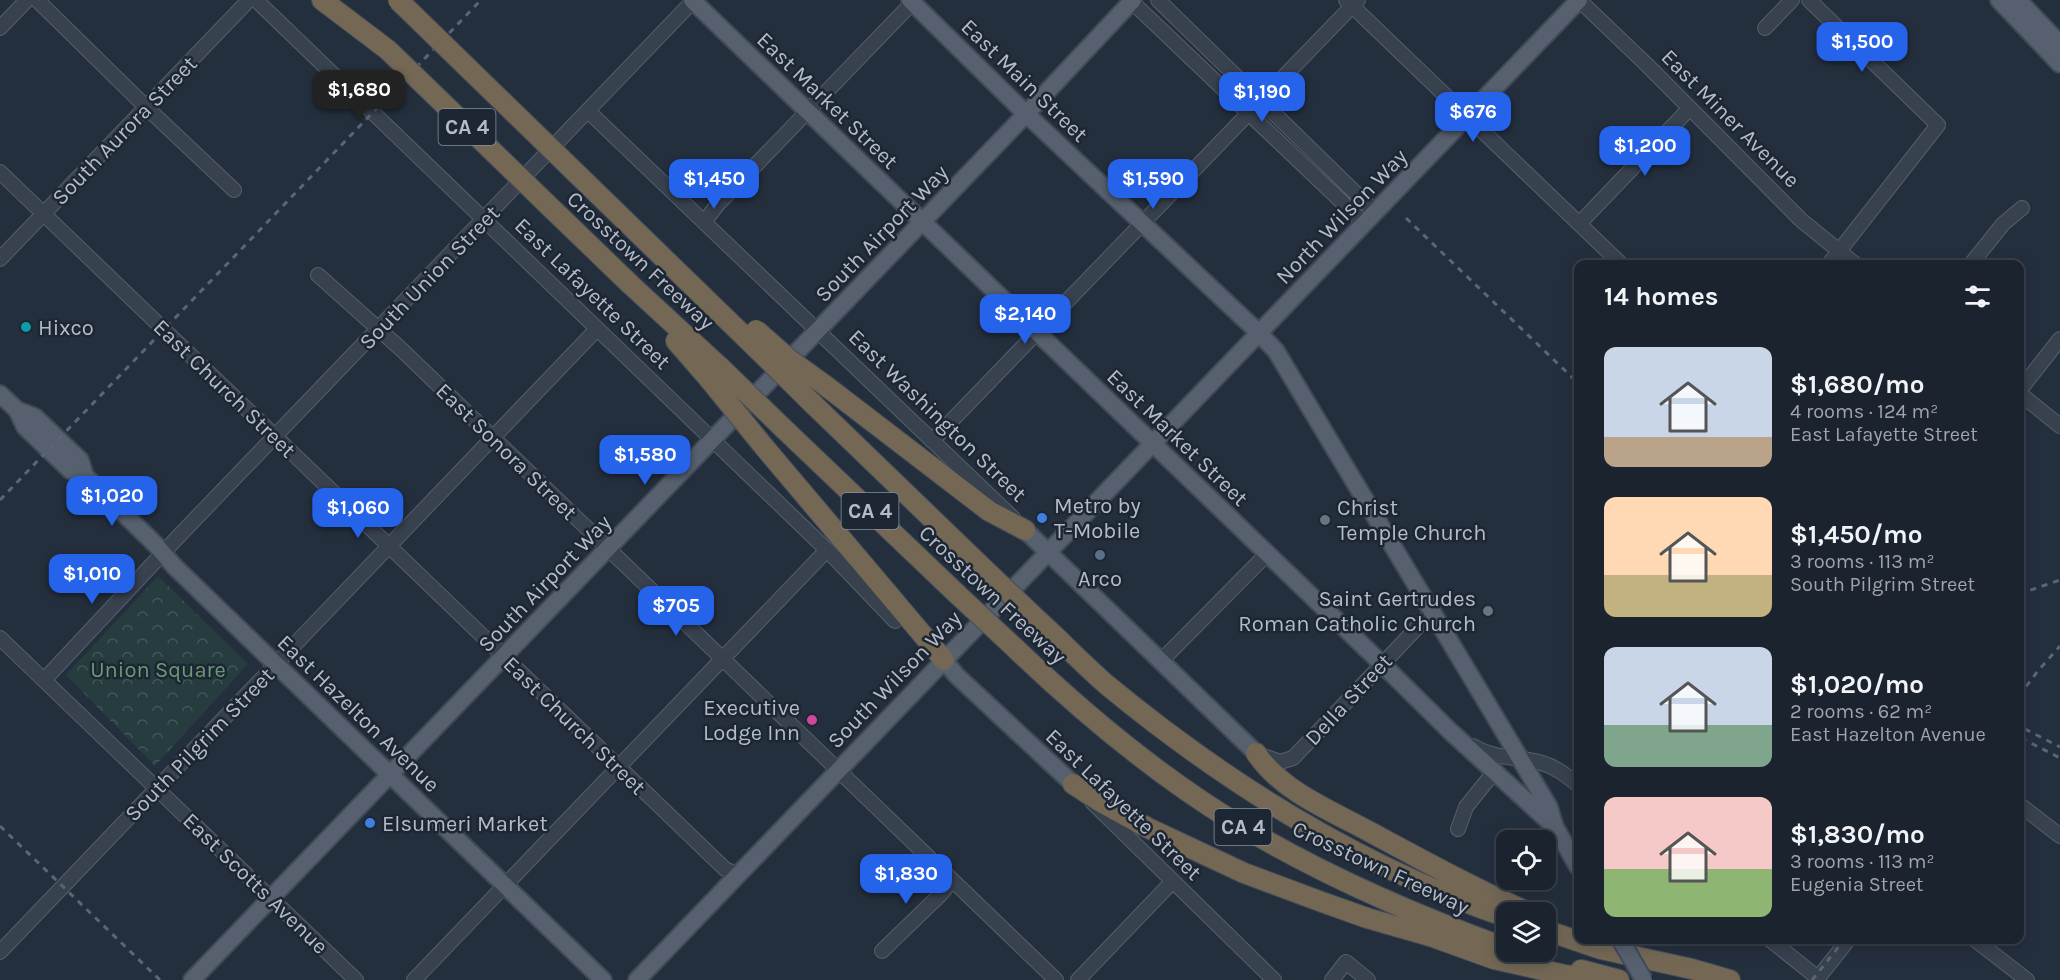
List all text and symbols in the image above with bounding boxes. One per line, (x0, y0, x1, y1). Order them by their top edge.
street label: East Main Street (956, 14, 1093, 148)
pin: $1,500 (1813, 22, 1911, 73)
street label: East Market Street (751, 27, 903, 175)
text: $1,500 (1831, 30, 1893, 53)
street label: East Miner Avenue (1656, 44, 1805, 193)
street label: South Aurora Street (47, 51, 203, 211)
pin: $1,680 (310, 70, 408, 121)
pin: $1,190 (1213, 72, 1311, 123)
text: $1,680 (327, 78, 391, 101)
text: $1,190 (1233, 80, 1291, 103)
pin: $676 (1437, 92, 1509, 143)
text: $676 (1449, 100, 1497, 123)
road number: CA 4 (438, 109, 496, 145)
pin: $1,200 (1596, 126, 1694, 177)
text: $1,200 (1613, 134, 1677, 157)
street label: North Wilson Way (1271, 144, 1413, 290)
pin: $1,450 (665, 159, 763, 210)
pin: $1,590 (1104, 159, 1202, 210)
street label: South Airport Way (810, 160, 954, 308)
text: $1,450 (683, 167, 745, 190)
text: $1,590 (1122, 167, 1184, 190)
street label: Crosstown Freeway (561, 186, 719, 336)
street label: South Union Street (354, 200, 505, 355)
street label: East Lafayette Street (509, 213, 676, 375)
icon: filters (1961, 280, 1994, 313)
text: 14 homes (1604, 281, 1718, 312)
pin: $2,140 (976, 294, 1074, 345)
text: $2,140 (994, 302, 1056, 325)
street label: East Church Street (148, 314, 301, 463)
place label: Hixco (38, 315, 94, 341)
marker: Hixco (19, 320, 33, 334)
street label: East Washington Street (843, 324, 1032, 507)
street label: East Market Street (1101, 364, 1253, 512)
text: $1,680/mo (1790, 369, 1924, 400)
icon: home (1652, 371, 1724, 443)
street label: East Sonora Street (430, 378, 582, 526)
text: 4 rooms · 124 m² (1790, 400, 1938, 423)
text: East Lafayette Street (1790, 423, 1978, 446)
pin: $1,580 (596, 435, 694, 486)
text: $1,580 (613, 443, 677, 466)
pin: $1,020 (63, 476, 161, 527)
text: $1,020 (80, 484, 144, 507)
pin: $1,060 (309, 488, 407, 539)
road number: CA 4 (842, 493, 898, 529)
place label: Metro by T-Mobile (1054, 493, 1141, 544)
place label: Christ Temple Church (1337, 495, 1486, 546)
text: $1,060 (326, 496, 390, 519)
street label: South Airport Way (473, 510, 617, 658)
marker: Metro by T-Mobile (1035, 511, 1049, 525)
marker: Christ Temple Church (1318, 513, 1332, 527)
text: $1,450/mo (1790, 519, 1922, 550)
street label: Crosstown Freeway (913, 520, 1071, 670)
icon: home (1652, 521, 1724, 593)
marker: Arco (1093, 548, 1107, 562)
text: 3 rooms · 113 m² (1790, 550, 1934, 573)
pin: $1,010 (43, 554, 141, 605)
text: $1,010 (63, 562, 121, 585)
place label: Arco (1078, 566, 1122, 592)
text: South Pilgrim Street (1790, 573, 1975, 596)
pin: $705 (640, 586, 712, 637)
place label: Saint Gertrudes Roman Catholic Church (1238, 586, 1476, 637)
text: $705 (652, 594, 700, 617)
marker: Saint Gertrudes Roman Catholic Church (1481, 604, 1495, 618)
street label: South Wilson Way (822, 605, 967, 754)
street label: East Hazelton Avenue (272, 630, 445, 798)
street label: Della Street (1300, 648, 1398, 751)
street label: East Church Street (498, 651, 651, 800)
park label: Union Square (90, 657, 226, 683)
street label: South Pilgrim Street (120, 662, 280, 827)
text: $1,020/mo (1790, 669, 1924, 700)
icon: home (1652, 671, 1724, 743)
place label: Executive Lodge Inn (703, 695, 800, 746)
text: 2 rooms · 62 m² (1790, 700, 1932, 723)
marker: Executive Lodge Inn (805, 713, 819, 727)
text: East Hazelton Avenue (1790, 723, 1986, 746)
street label: East Lafayette Street (1040, 724, 1207, 886)
street label: East Scotts Avenue (177, 808, 333, 960)
road number: CA 4 (1214, 809, 1272, 845)
place label: Elsumeri Market (382, 811, 548, 837)
marker: Elsumeri Market (363, 816, 377, 830)
street label: Crosstown Freeway (1288, 816, 1473, 920)
text: $1,830/mo (1790, 819, 1925, 850)
icon: home (1652, 821, 1724, 893)
map controls (1496, 830, 1556, 962)
button: locate (1496, 830, 1556, 890)
text: 3 rooms · 113 m² (1790, 850, 1934, 873)
pin: $1,830 (857, 854, 955, 905)
text: $1,830 (874, 862, 938, 885)
text: Eugenia Street (1790, 873, 1924, 896)
button: layers (1496, 902, 1556, 962)

